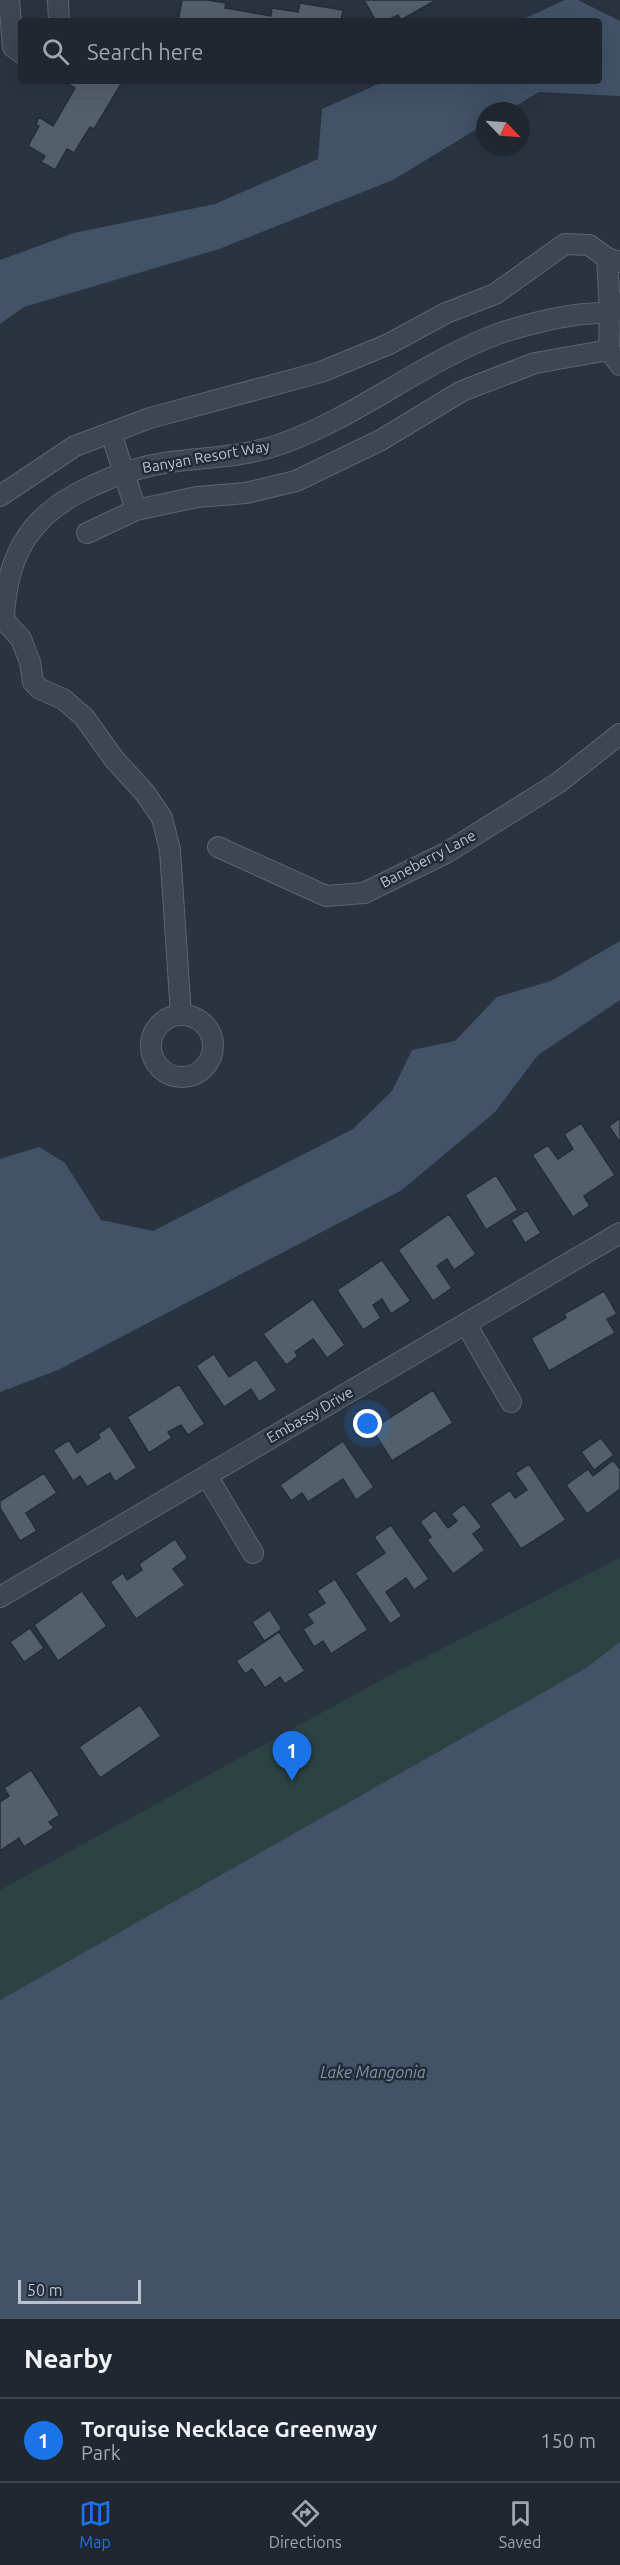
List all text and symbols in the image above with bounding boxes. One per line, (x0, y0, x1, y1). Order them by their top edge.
search box (18, 18, 602, 84)
icon: search (39, 35, 72, 68)
text: Search here (87, 39, 203, 64)
north arrow (476, 102, 530, 156)
street label: Banyan Resort Way (141, 437, 271, 476)
street label: Baneberry Lane (377, 826, 478, 891)
street label: Embassy Drive (263, 1383, 356, 1446)
your location (353, 1409, 382, 1438)
pin: 1 (272, 1732, 312, 1781)
water label: Lake Mangonia (320, 2063, 426, 2081)
scale bar (18, 2277, 141, 2304)
text: 50 m (27, 2281, 63, 2299)
text: Nearby (24, 2344, 112, 2373)
text: Torquise Necklace Greenway (81, 2416, 377, 2441)
text: 1 (38, 2429, 49, 2452)
text: 150 m (540, 2429, 596, 2452)
text: Park (81, 2441, 121, 2464)
tab: Map (79, 2497, 112, 2551)
tab: Directions (269, 2497, 342, 2551)
tab: Saved (499, 2497, 541, 2551)

